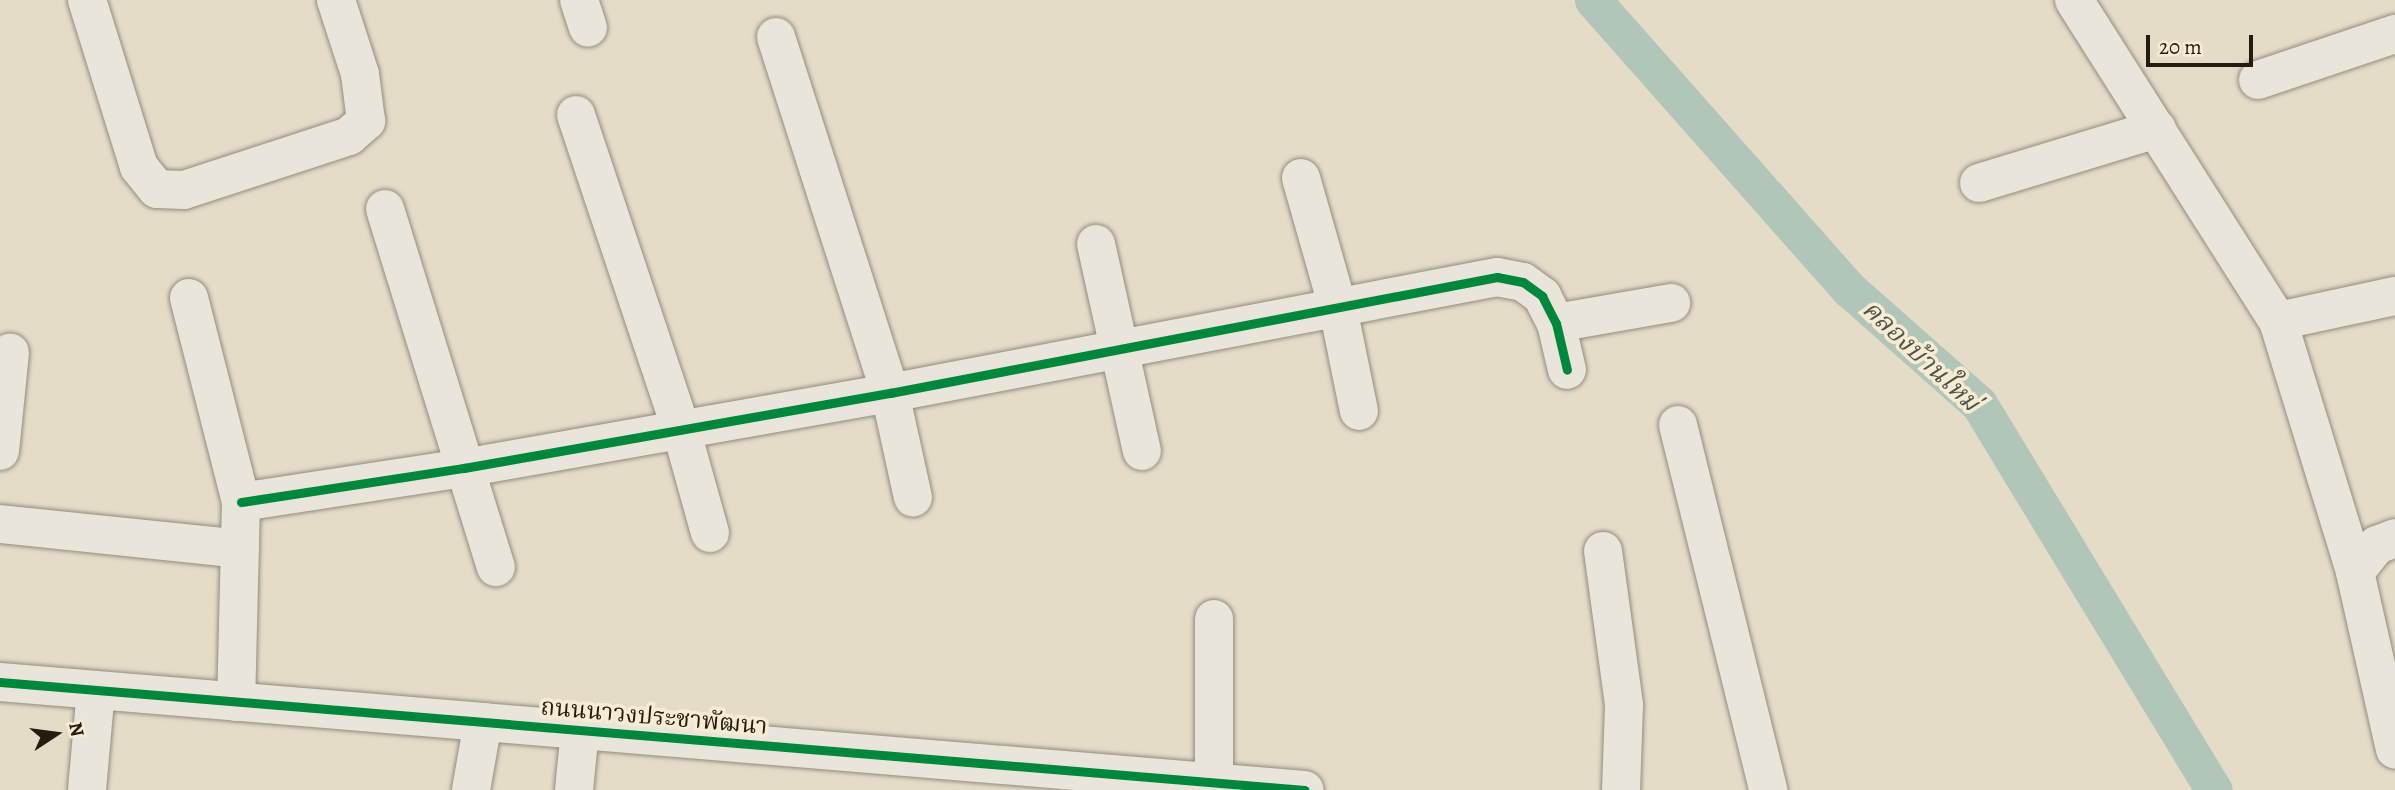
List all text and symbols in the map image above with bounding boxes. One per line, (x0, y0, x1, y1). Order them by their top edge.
scale bar (2150, 21, 2257, 65)
text: 20 m (2159, 33, 2202, 61)
water label: คลองบ้านใหม่ (1856, 294, 1986, 418)
street label: ถนนนาวงประชาพัฒนา (539, 693, 769, 741)
north arrow (21, 699, 91, 769)
text: N (62, 720, 91, 739)

